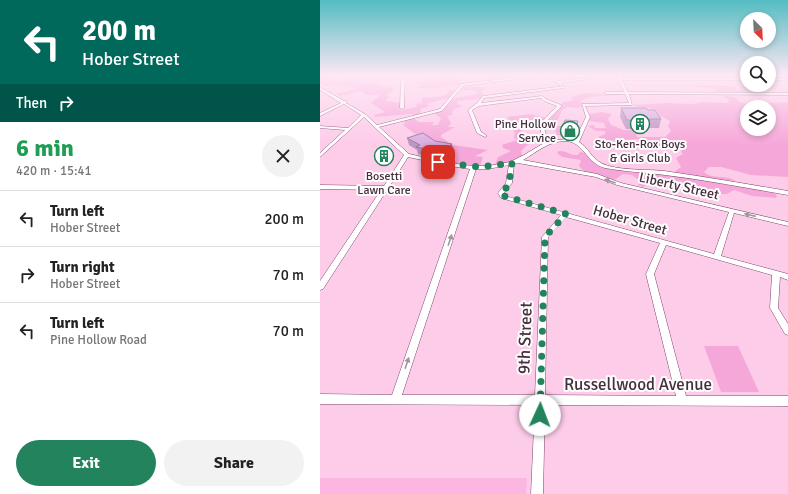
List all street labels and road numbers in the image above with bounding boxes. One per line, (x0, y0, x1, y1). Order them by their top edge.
street label: Liberty Street (637, 169, 721, 203)
street label: Hober Street (591, 201, 669, 239)
street label: 9th Street (513, 301, 537, 375)
street label: Russellwood Avenue (564, 374, 712, 395)

